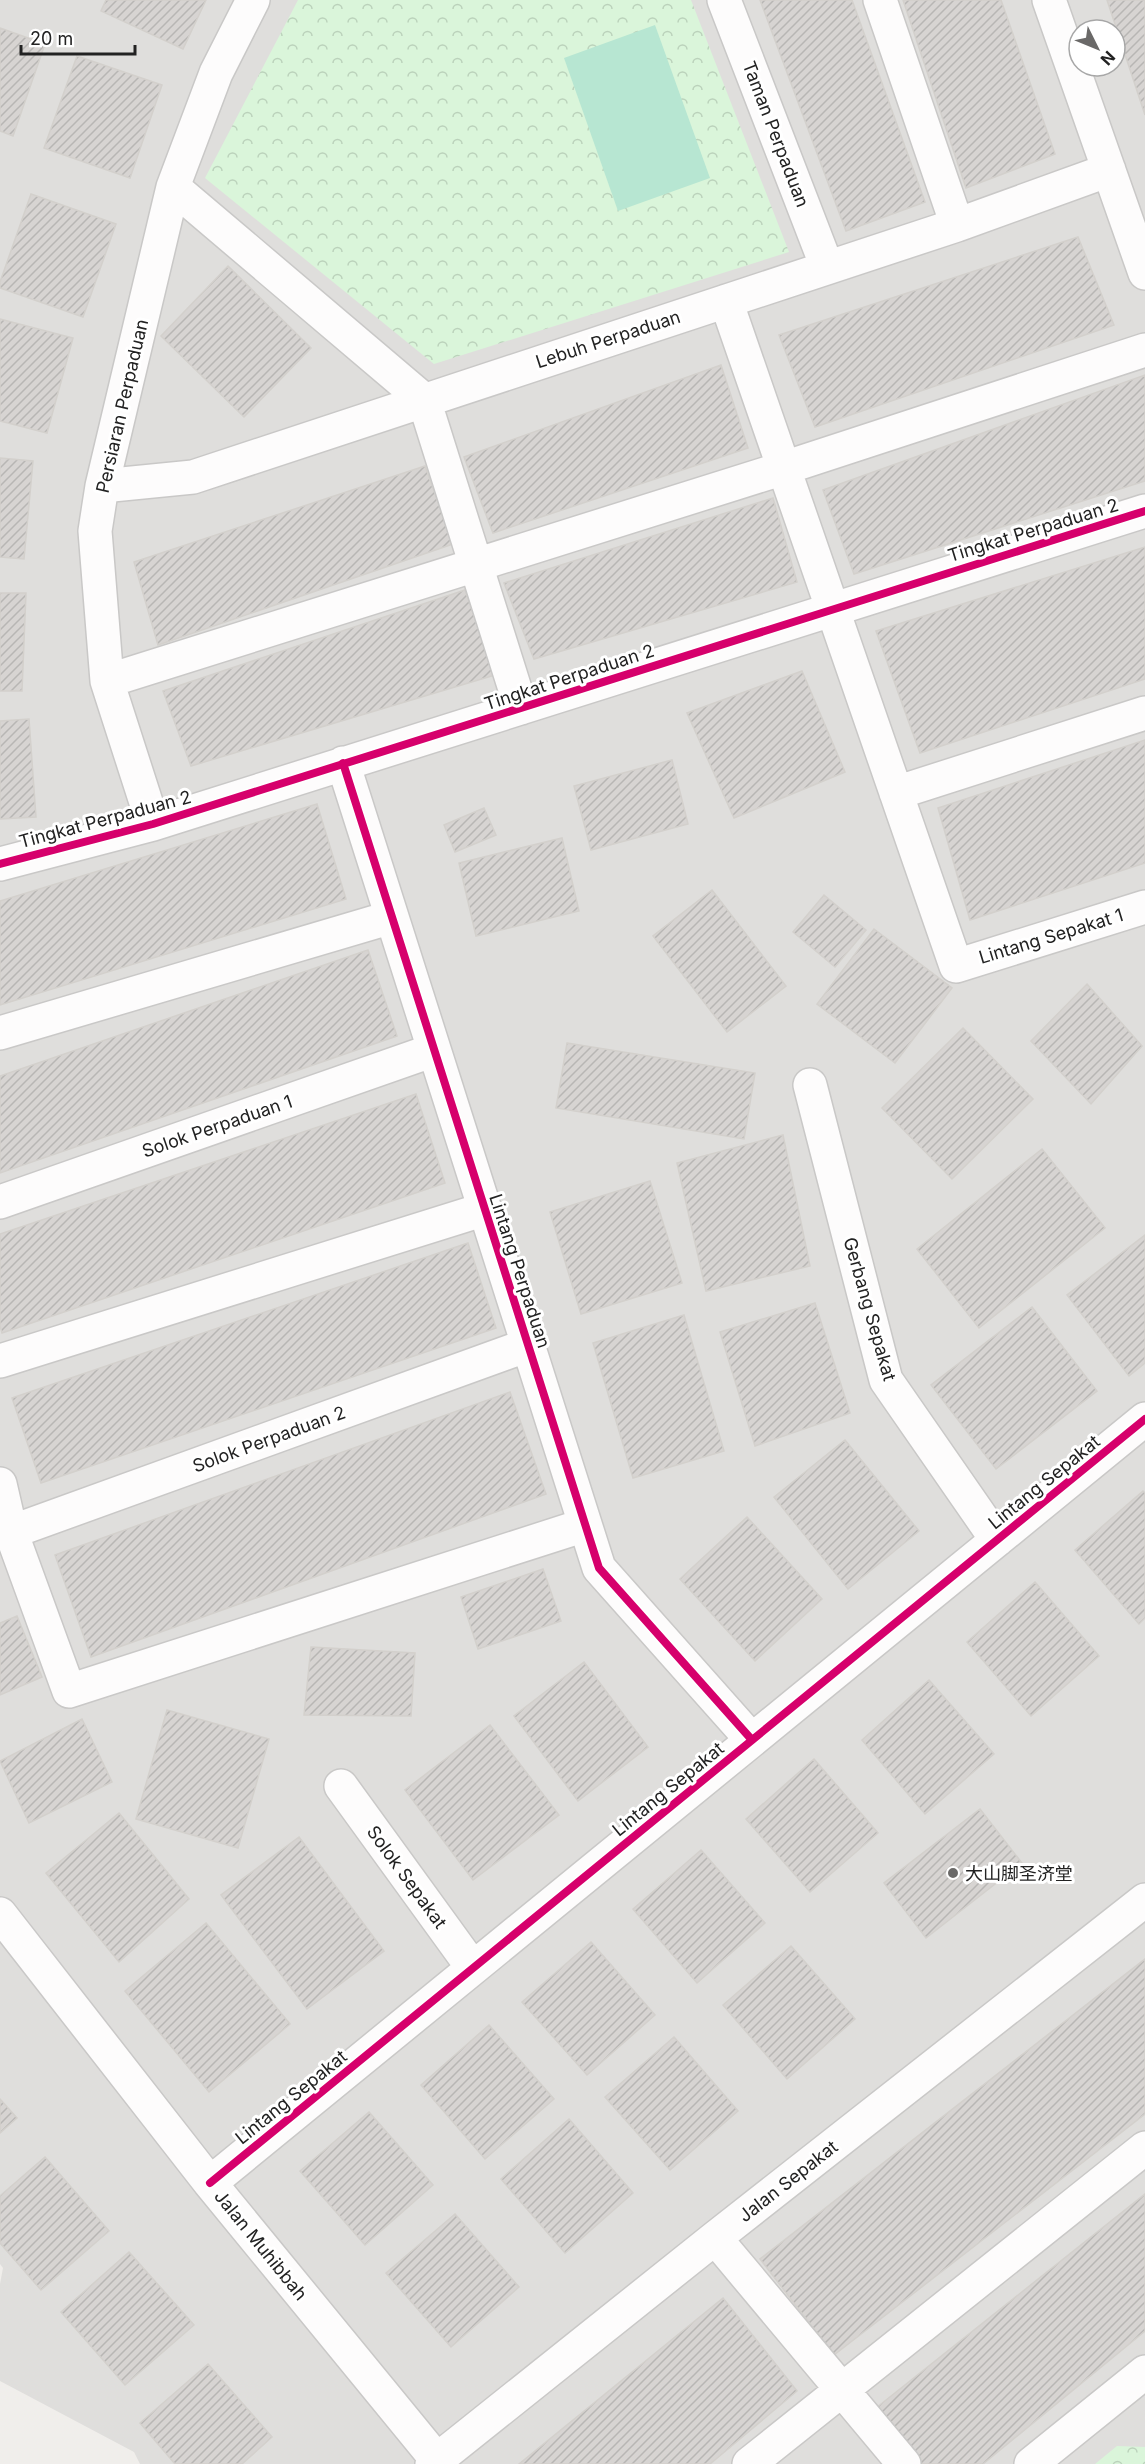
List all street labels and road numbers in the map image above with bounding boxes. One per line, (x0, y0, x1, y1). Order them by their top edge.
street label: Taman Perpaduan (738, 58, 814, 210)
street label: Lebuh Perpaduan (533, 306, 683, 372)
street label: Persiaran Perpaduan (92, 317, 152, 495)
street label: Tingkat Perpaduan 2 (945, 494, 1121, 566)
street label: Tingkat Perpaduan 2 (481, 640, 657, 714)
street label: Tingkat Perpaduan 2 (17, 786, 193, 852)
street label: Lintang Sepakat 1 (976, 904, 1126, 968)
street label: Solok Perpaduan 1 (139, 1090, 295, 1162)
street label: Lintang Perpaduan (485, 1191, 555, 1351)
street label: Gerbang Sepakat (839, 1235, 901, 1383)
street label: Solok Perpaduan 2 (190, 1402, 348, 1476)
street label: Lintang Sepakat (984, 1431, 1104, 1533)
street label: Lintang Sepakat (608, 1738, 728, 1840)
street label: Solok Sepakat (363, 1822, 451, 1932)
street label: Lintang Sepakat (231, 2046, 351, 2148)
street label: Jalan Sepakat (734, 2136, 842, 2226)
street label: Jalan Muhibbah (210, 2186, 312, 2304)

